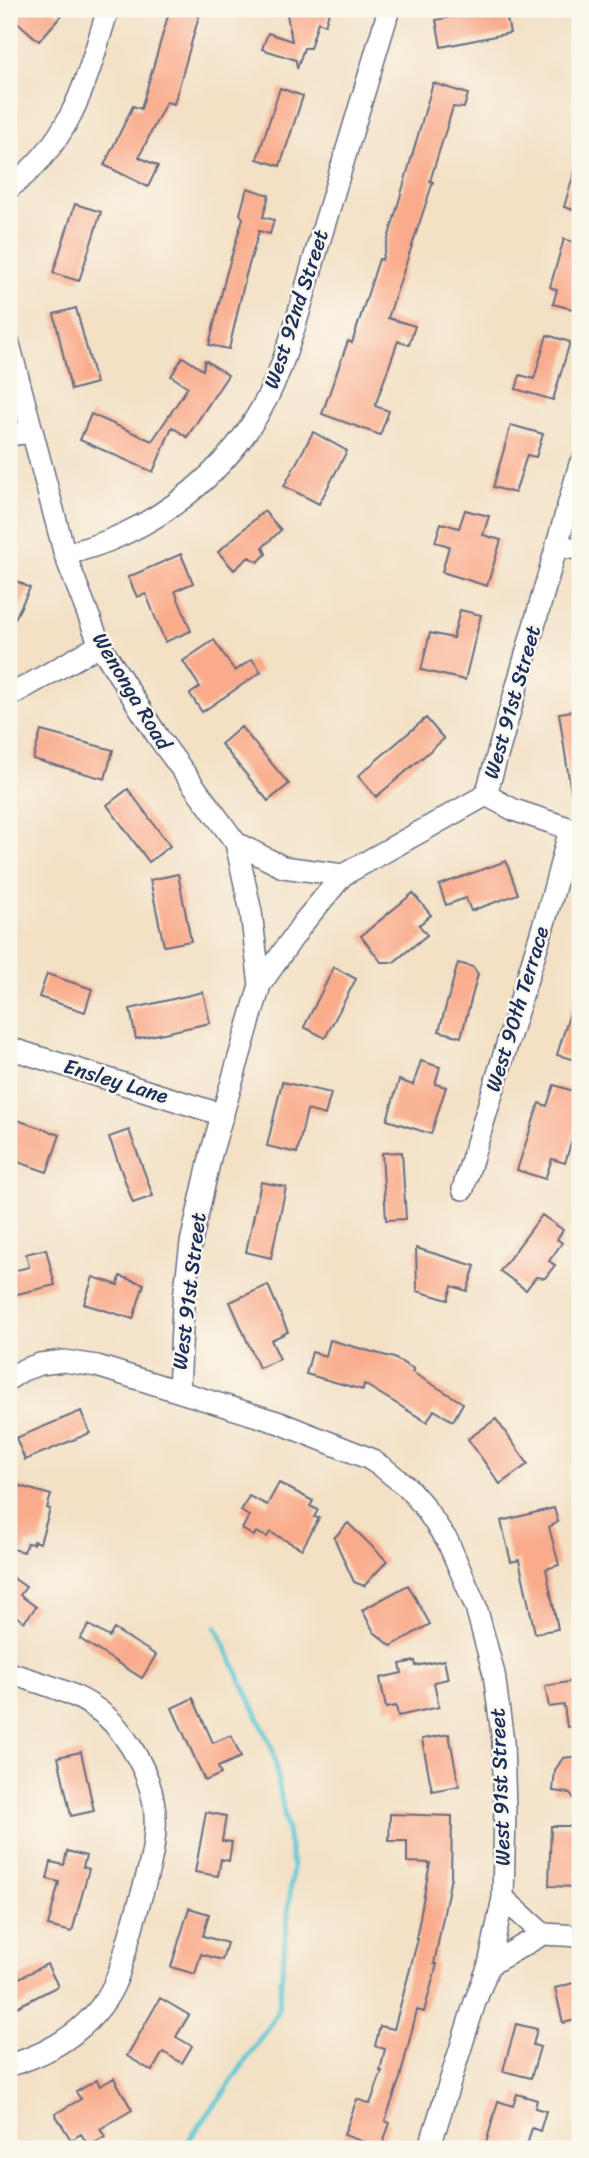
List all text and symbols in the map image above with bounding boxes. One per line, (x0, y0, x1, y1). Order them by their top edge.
street label: West 92nd Street (252, 224, 340, 394)
street label: West 91st Street (472, 621, 552, 783)
street label: Wenonga Road (82, 625, 183, 759)
street label: West 90th Terrace (474, 922, 560, 1096)
street label: Ensley Lane (59, 1047, 173, 1115)
street label: West 91st Street (161, 1210, 217, 1372)
street label: West 91st Street (478, 1707, 522, 1867)

